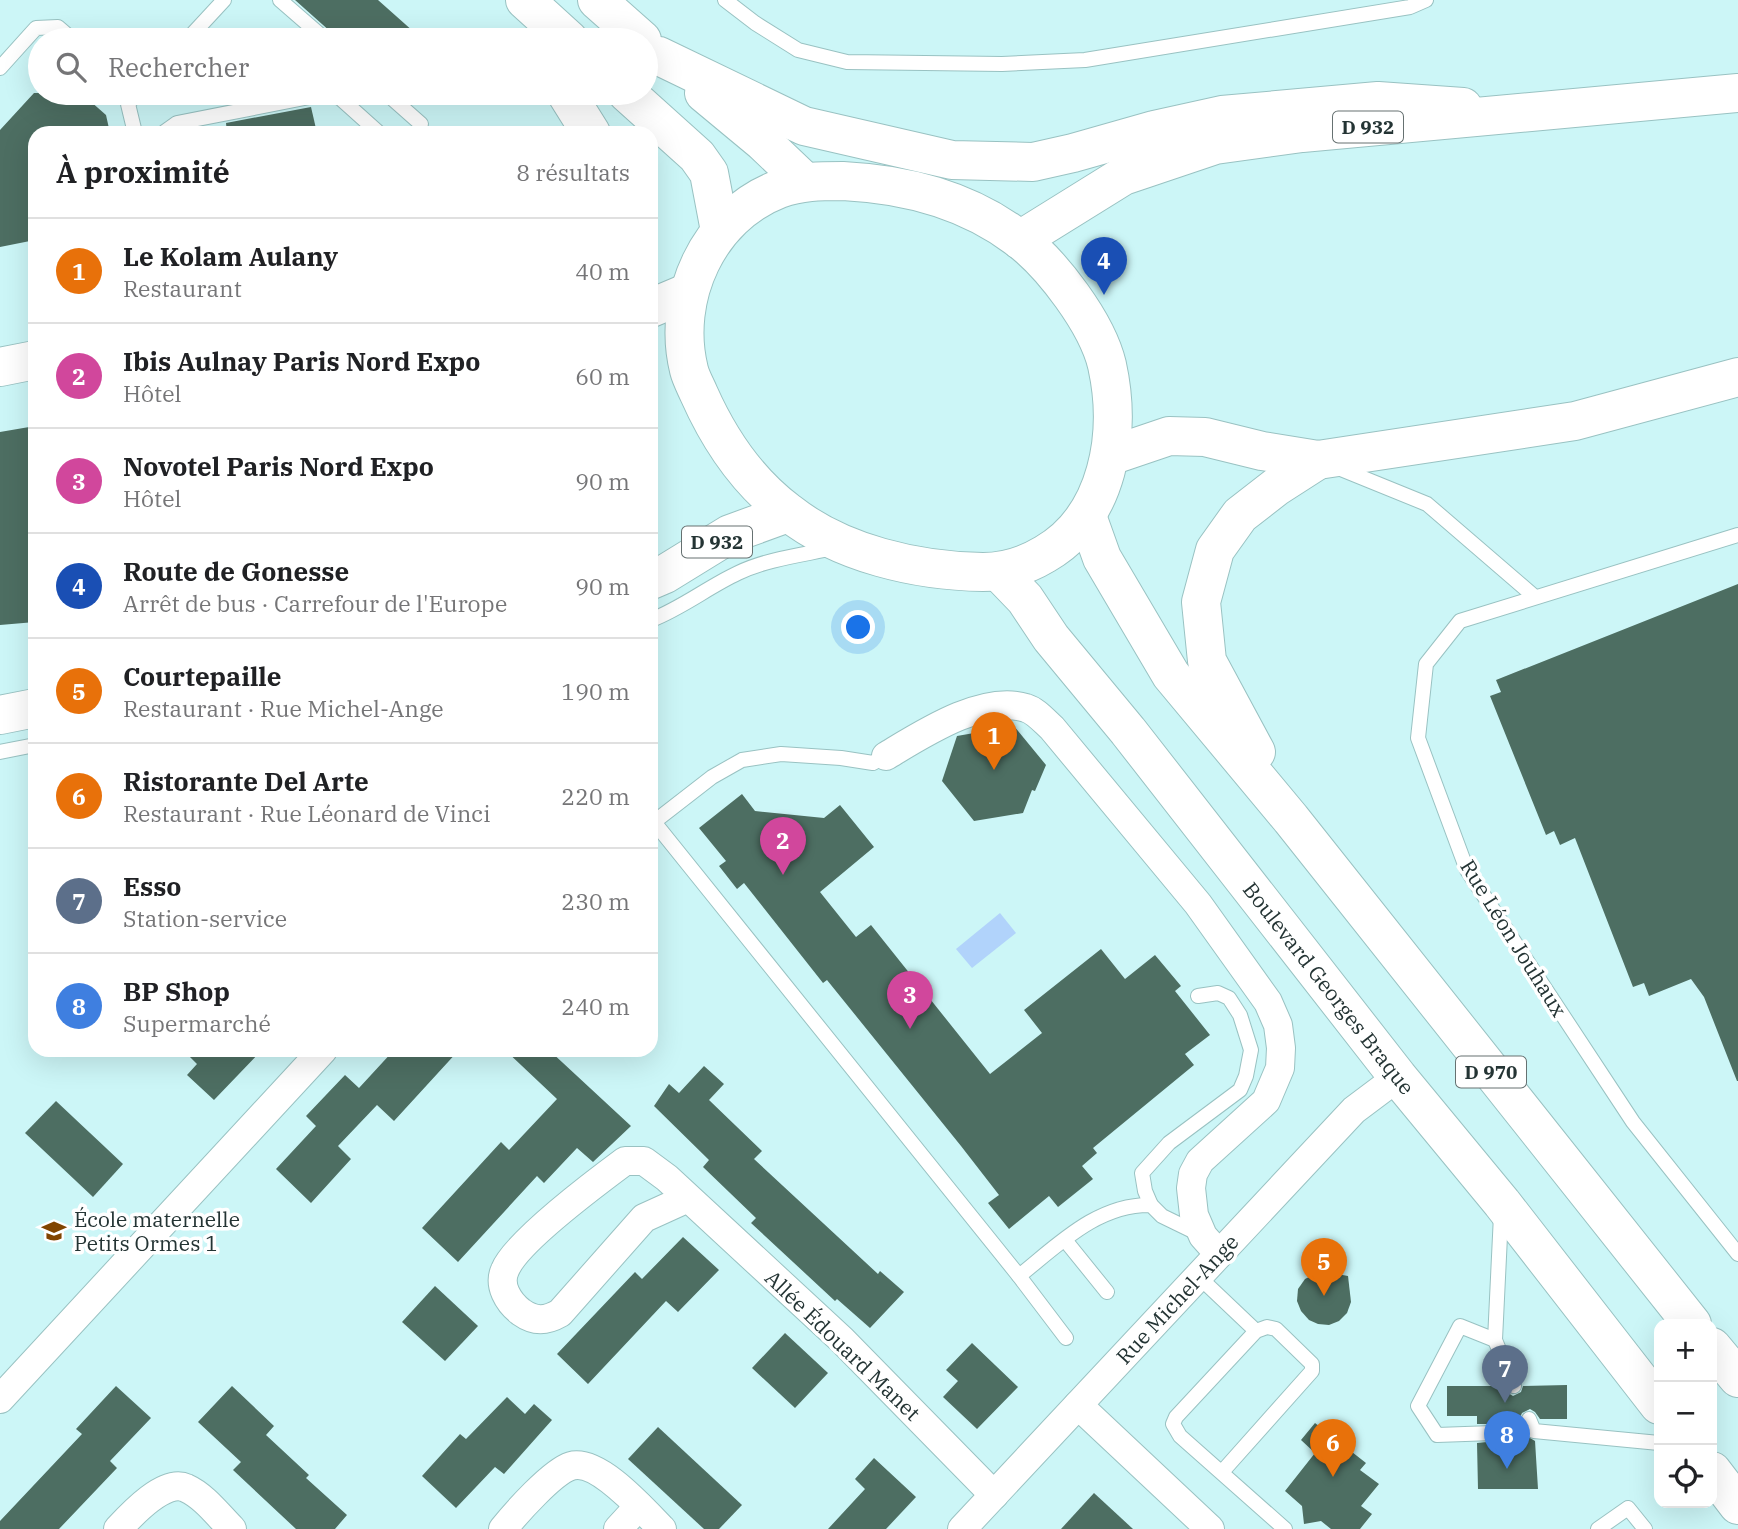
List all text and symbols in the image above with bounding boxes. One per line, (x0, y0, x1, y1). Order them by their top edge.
search box (28, 28, 658, 105)
icon: search (52, 48, 90, 86)
text: Rechercher (108, 50, 249, 84)
road number: D 932 (1333, 111, 1403, 142)
text: À proximité (56, 152, 230, 191)
text: 8 résultats (516, 157, 630, 187)
pin: 4 (1081, 237, 1127, 295)
text: Le Kolam Aulany (123, 239, 338, 273)
text: 1 (72, 256, 86, 286)
text: 40 m (575, 256, 630, 286)
text: Restaurant (123, 273, 242, 303)
text: Ibis Aulnay Paris Nord Expo (123, 344, 480, 378)
text: 2 (72, 361, 86, 391)
text: 60 m (575, 361, 630, 391)
text: Hôtel (123, 378, 181, 408)
text: Novotel Paris Nord Expo (123, 449, 434, 483)
text: 3 (72, 466, 86, 496)
text: 90 m (575, 466, 630, 496)
text: Hôtel (123, 483, 181, 513)
road number: D 932 (682, 526, 752, 558)
text: Route de Gonesse (123, 554, 349, 588)
text: 4 (72, 571, 86, 601)
text: 90 m (575, 571, 630, 601)
text: Arrêt de bus · Carrefour de l'Europe (123, 588, 507, 618)
your location (841, 610, 875, 644)
text: Courtepaille (123, 659, 282, 693)
text: 5 (72, 676, 86, 706)
text: 190 m (561, 676, 630, 706)
text: Restaurant · Rue Michel-Ange (123, 693, 444, 723)
pin: 1 (971, 712, 1017, 770)
text: Ristorante Del Arte (123, 764, 369, 798)
text: 6 (72, 781, 86, 811)
text: 220 m (561, 781, 630, 811)
text: Restaurant · Rue Léonard de Vinci (123, 798, 490, 828)
pin: 2 (760, 817, 806, 875)
street label: Rue Léon Jouhaux (1454, 854, 1574, 1022)
text: Esso (123, 869, 182, 903)
street label: Boulevard Georges Braque (1237, 876, 1421, 1100)
text: 7 (72, 886, 86, 916)
text: 230 m (561, 886, 630, 916)
text: Station-service (123, 903, 287, 933)
pin: 3 (887, 971, 933, 1029)
text: BP Shop (123, 974, 230, 1008)
text: 8 (72, 991, 86, 1021)
text: 240 m (561, 991, 630, 1021)
text: Supermarché (123, 1008, 271, 1038)
road number: D 970 (1456, 1056, 1526, 1088)
place label: École maternelle Petits Ormes 1 (74, 1205, 240, 1257)
school or university icon: École maternelle Petits Ormes 1 (40, 1217, 68, 1245)
street label: Rue Michel-Ange (1110, 1228, 1244, 1370)
pin: 5 (1301, 1238, 1347, 1296)
street label: Allée Édouard Manet (759, 1264, 927, 1426)
map controls (1654, 1319, 1717, 1508)
button: + (1654, 1319, 1717, 1382)
pin: 7 (1482, 1345, 1528, 1403)
button: − (1654, 1382, 1717, 1445)
pin: 8 (1484, 1411, 1530, 1469)
pin: 6 (1310, 1419, 1356, 1477)
button: locate (1654, 1445, 1717, 1508)

